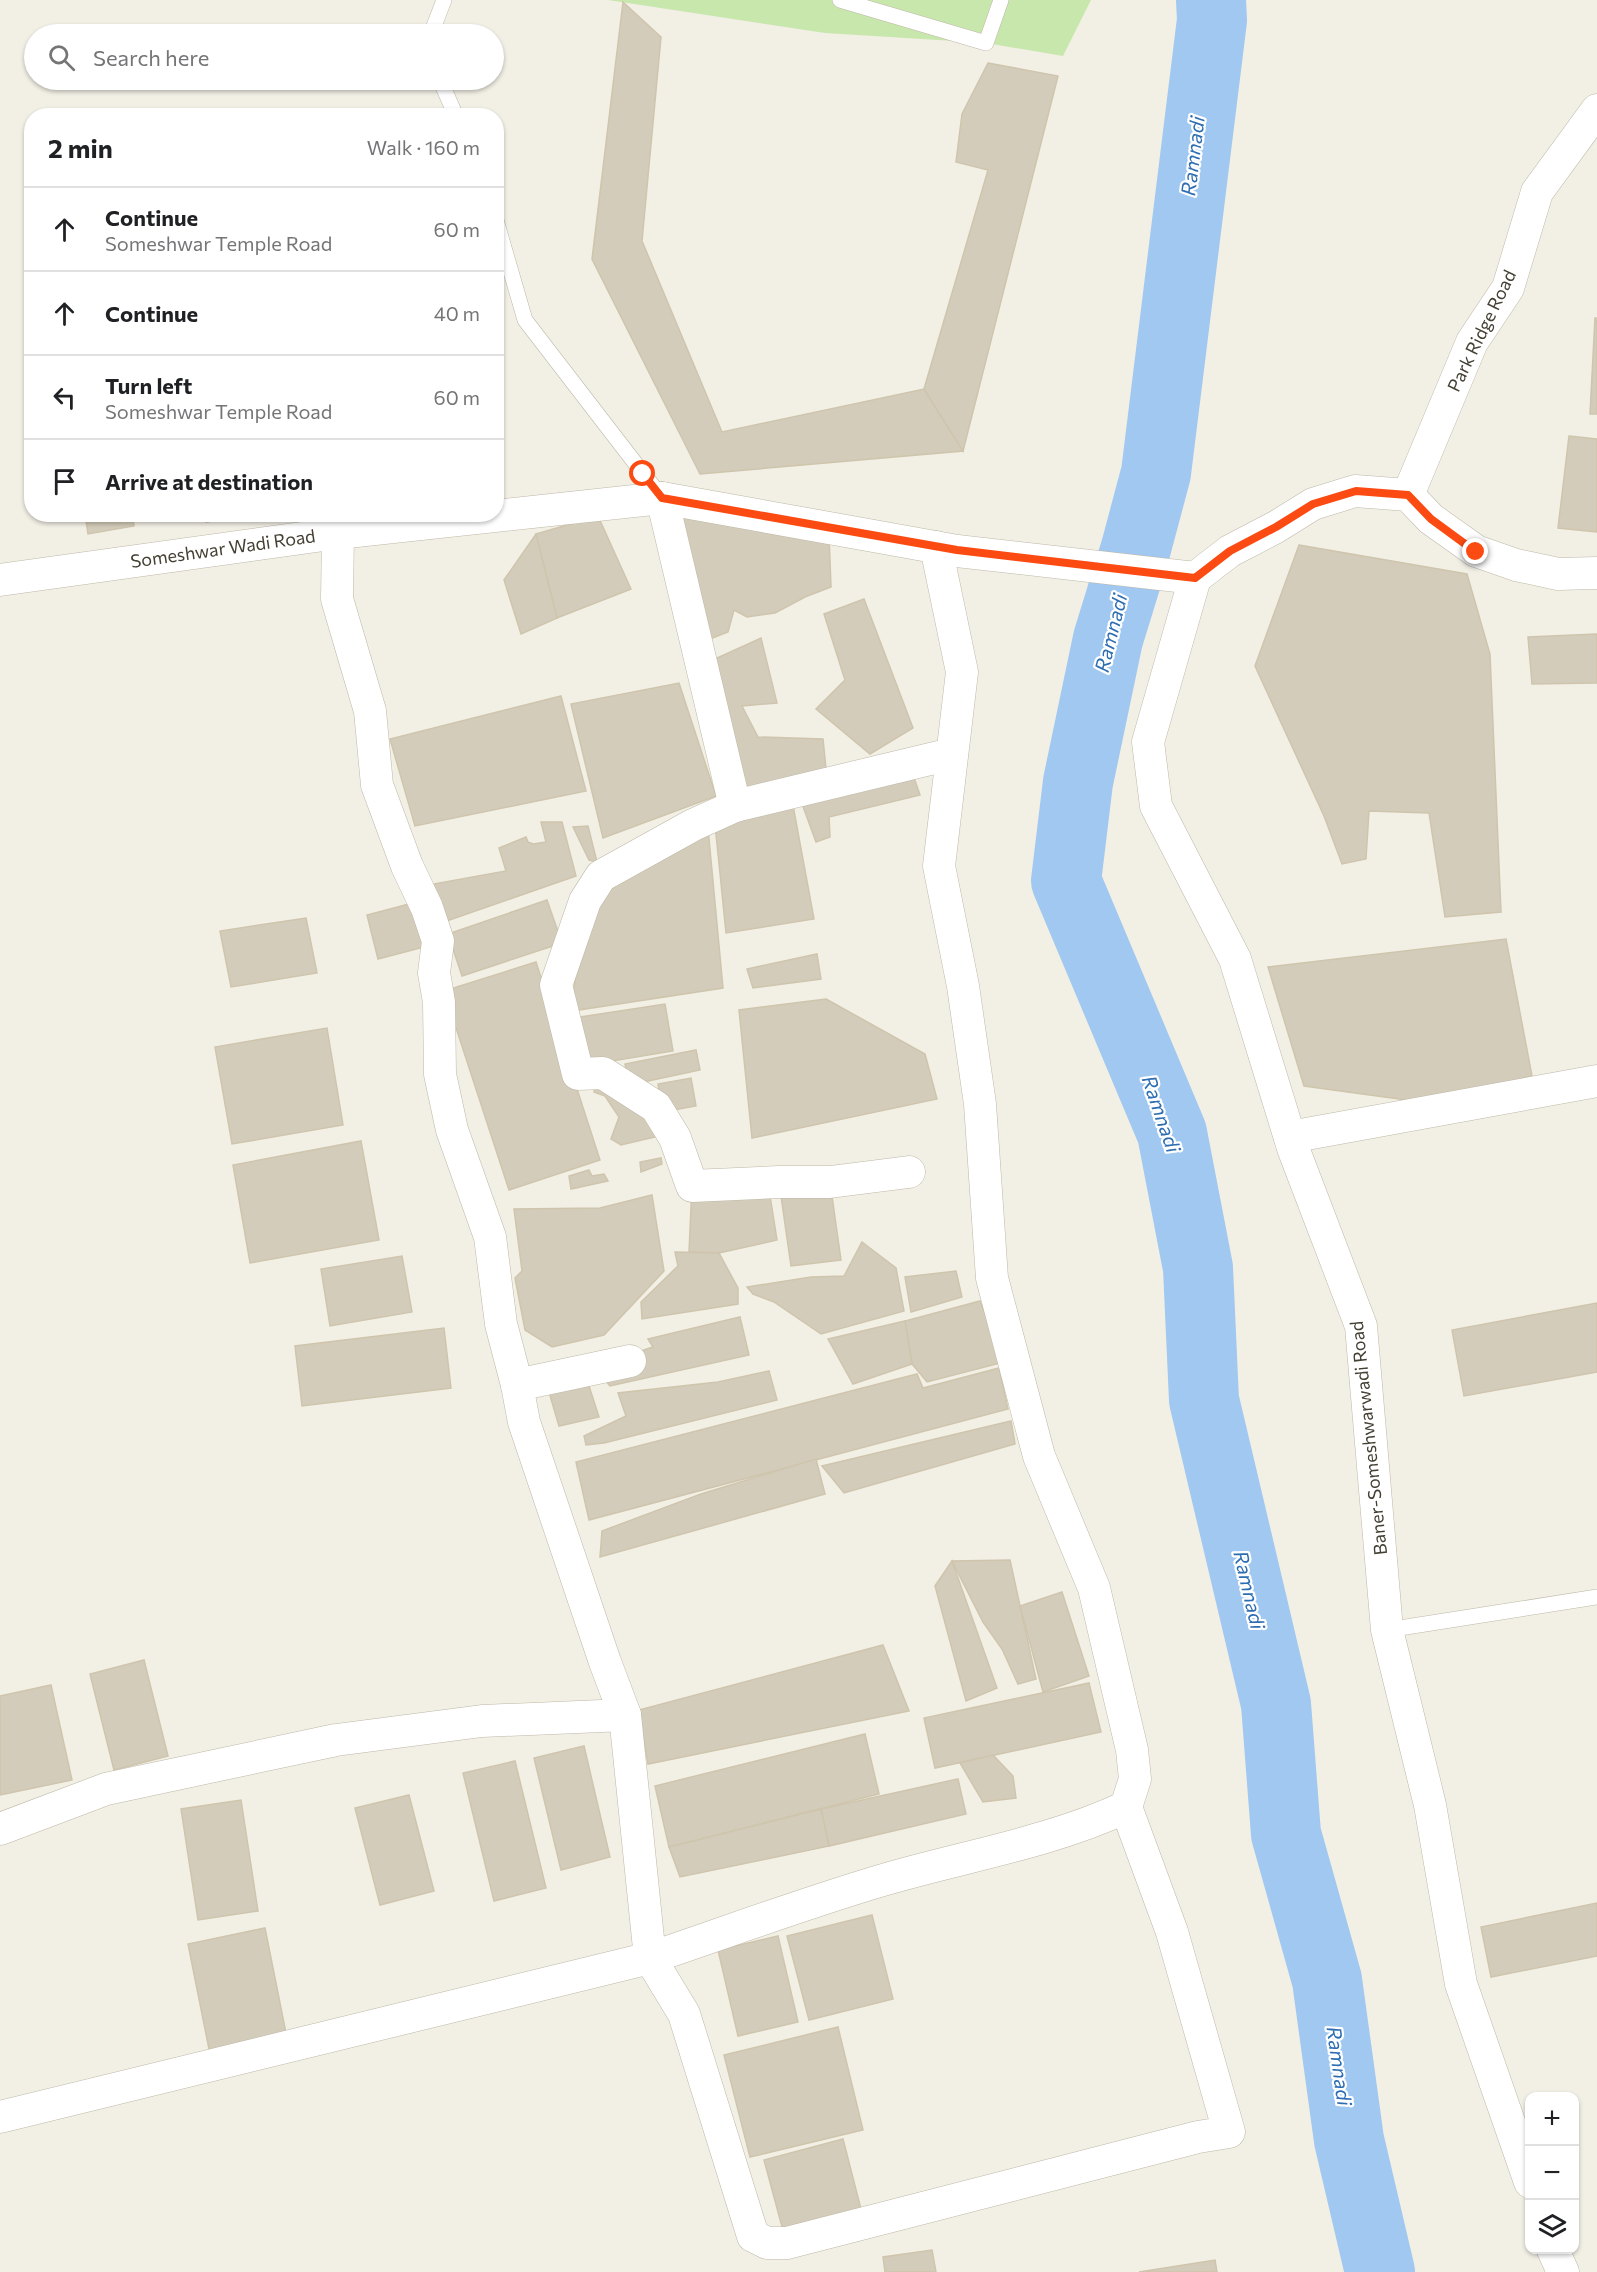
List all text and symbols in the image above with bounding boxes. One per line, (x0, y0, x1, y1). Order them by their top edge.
search box (24, 24, 504, 90)
icon: search (45, 41, 78, 74)
text: Search here (93, 44, 209, 71)
water label: Ramnadi (1175, 114, 1209, 197)
text: 2 min (48, 132, 113, 163)
text: Walk · 160 m (367, 135, 480, 159)
text: Continue (105, 204, 198, 231)
icon: ahead (48, 213, 81, 246)
text: 60 m (434, 217, 480, 241)
text: Someshwar Temple Road (105, 231, 332, 255)
street label: Park Ridge Road (1442, 266, 1520, 395)
icon: ahead (48, 297, 81, 330)
text: Continue (105, 300, 198, 327)
text: 40 m (434, 301, 480, 325)
text: Turn left (105, 372, 192, 399)
icon: left (48, 381, 81, 414)
text: 60 m (434, 385, 480, 409)
text: Someshwar Temple Road (105, 399, 332, 423)
route start (629, 460, 655, 486)
icon: arrive (48, 465, 81, 498)
text: Arrive at destination (105, 468, 313, 495)
street label: Someshwar Wadi Road (129, 524, 317, 572)
route end (1462, 538, 1488, 564)
water label: Ramnadi (1089, 590, 1132, 674)
water label: Ramnadi (1138, 1072, 1187, 1156)
street label: Baner-Someshwarwadi Road (1345, 1320, 1391, 1556)
water label: Ramnadi (1229, 1548, 1271, 1632)
water label: Ramnadi (1323, 2025, 1358, 2108)
map controls (1525, 2092, 1579, 2254)
button: + (1525, 2092, 1579, 2146)
button: − (1525, 2146, 1579, 2200)
button: layers (1525, 2200, 1579, 2254)

